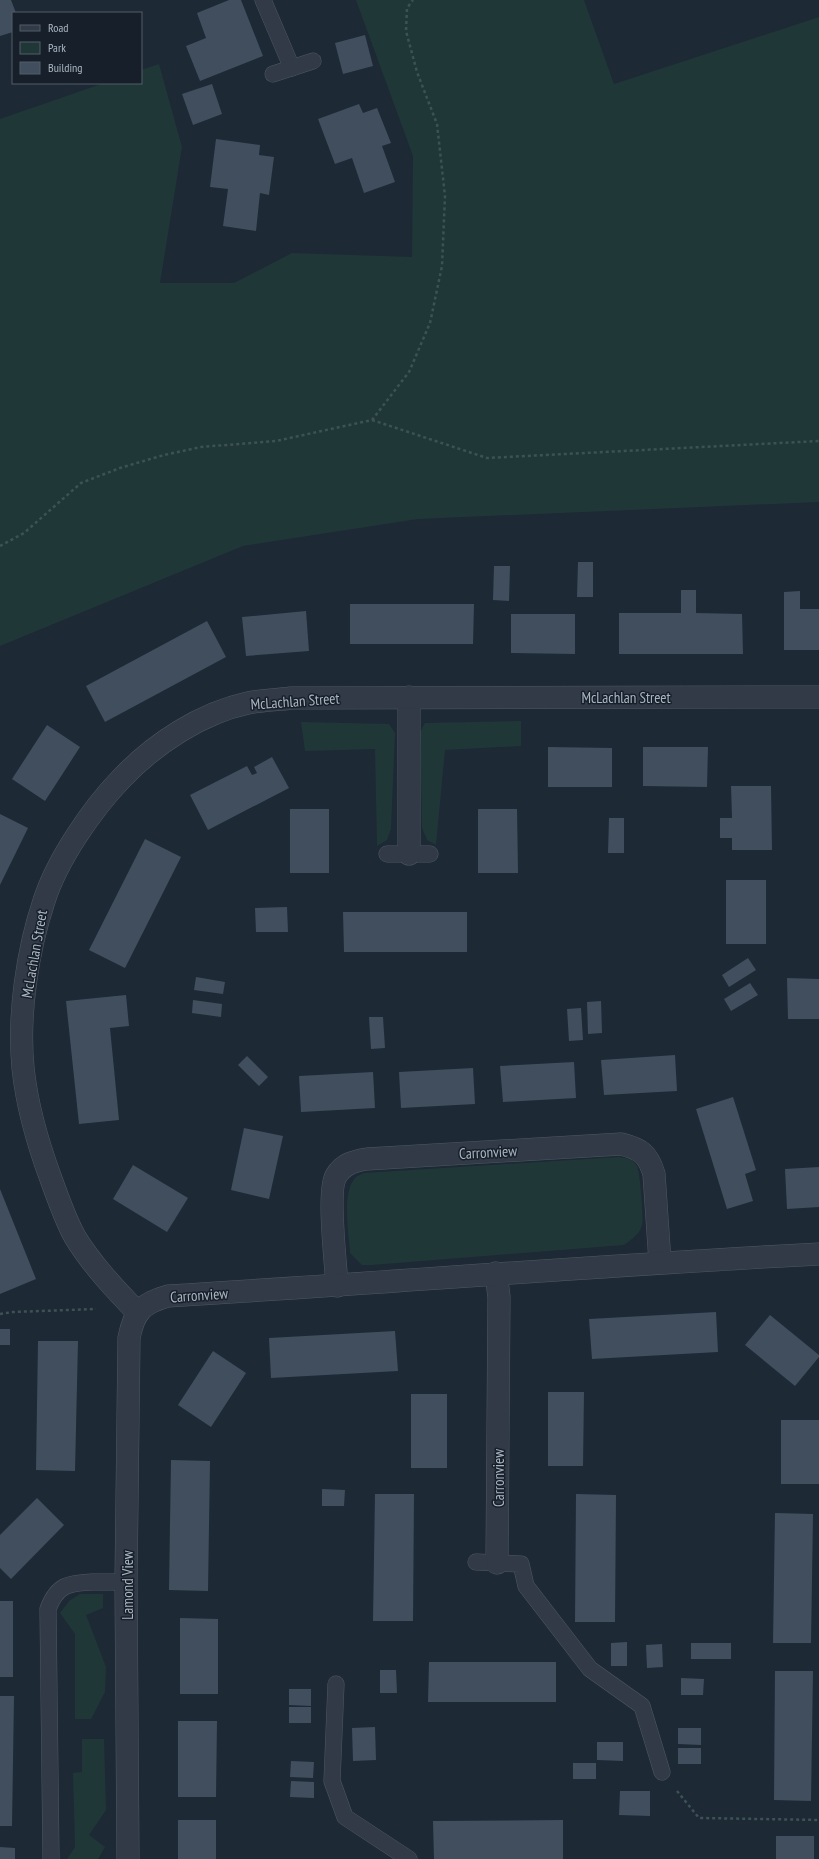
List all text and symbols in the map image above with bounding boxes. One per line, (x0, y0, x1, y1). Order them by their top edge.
legend (12, 12, 142, 84)
text: Road (48, 20, 68, 35)
text: Park (48, 40, 66, 55)
text: Building (48, 60, 83, 75)
street label: McLachlan Street (250, 688, 340, 714)
street label: McLachlan Street (581, 688, 671, 707)
street label: McLachlan Street (17, 908, 51, 1000)
street label: Carronview (459, 1141, 518, 1163)
street label: Carronview (169, 1283, 229, 1306)
street label: Carronview (489, 1449, 508, 1507)
street label: Lamond View (118, 1550, 137, 1620)

